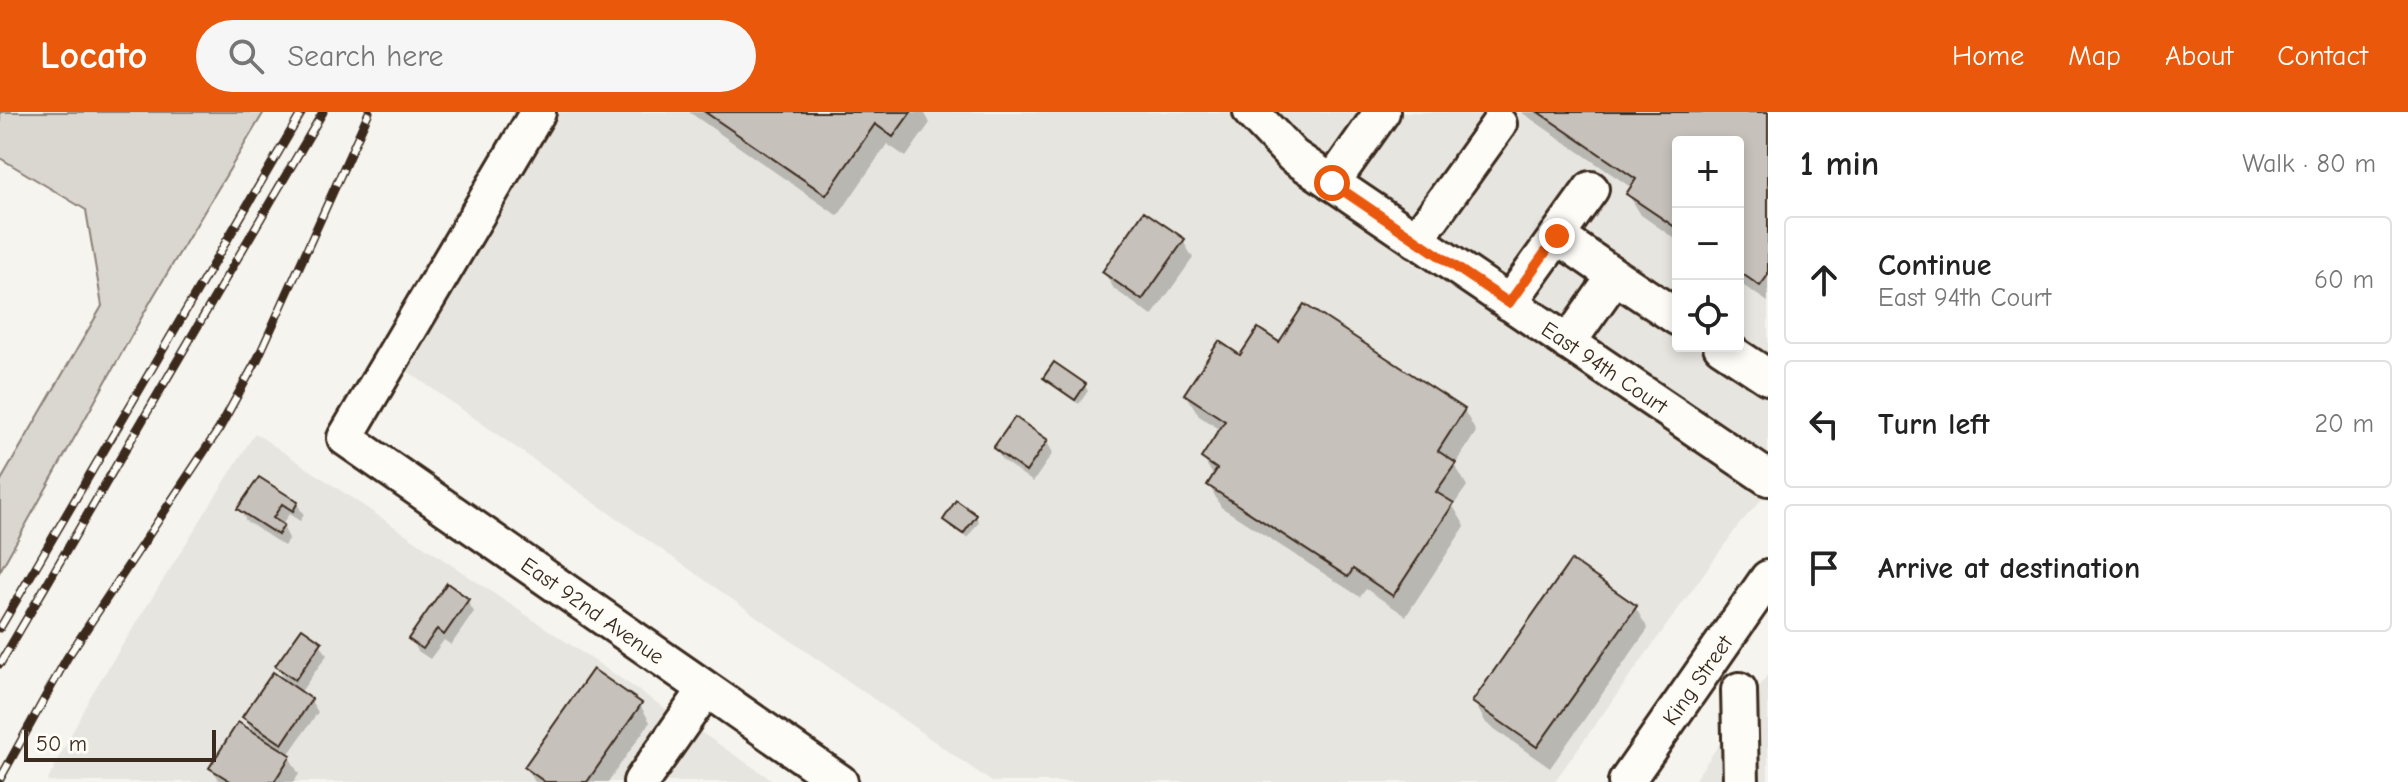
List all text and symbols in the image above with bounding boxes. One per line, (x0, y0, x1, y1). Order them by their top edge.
search box (196, 20, 756, 92)
text: Locato (40, 34, 148, 78)
icon: search (224, 34, 268, 78)
text: Search here (288, 39, 444, 74)
text: Home (1952, 40, 2024, 72)
text: Map (2068, 40, 2121, 72)
text: About (2165, 40, 2233, 72)
text: Contact (2277, 40, 2368, 72)
map controls (1672, 136, 1744, 352)
button: + (1672, 136, 1744, 208)
text: 1 min (1800, 144, 1879, 184)
text: Walk · 80 m (2242, 149, 2376, 179)
route start (1314, 165, 1350, 201)
button: − (1672, 208, 1744, 280)
route end (1539, 218, 1575, 254)
text: Continue (1878, 248, 1992, 283)
icon: ahead (1802, 258, 1846, 302)
text: 60 m (2314, 265, 2374, 295)
button: locate (1672, 280, 1744, 352)
text: East 94th Court (1878, 283, 2051, 313)
street label: East 94th Court (1536, 316, 1673, 420)
icon: left (1802, 402, 1846, 446)
text: Turn left (1878, 407, 1990, 442)
text: 20 m (2314, 409, 2374, 439)
icon: arrive (1802, 546, 1846, 590)
text: Arrive at destination (1878, 551, 2140, 586)
street label: East 92nd Avenue (516, 552, 669, 670)
street label: King Street (1657, 630, 1739, 730)
scale bar (24, 726, 216, 762)
text: 50 m (36, 731, 87, 757)

